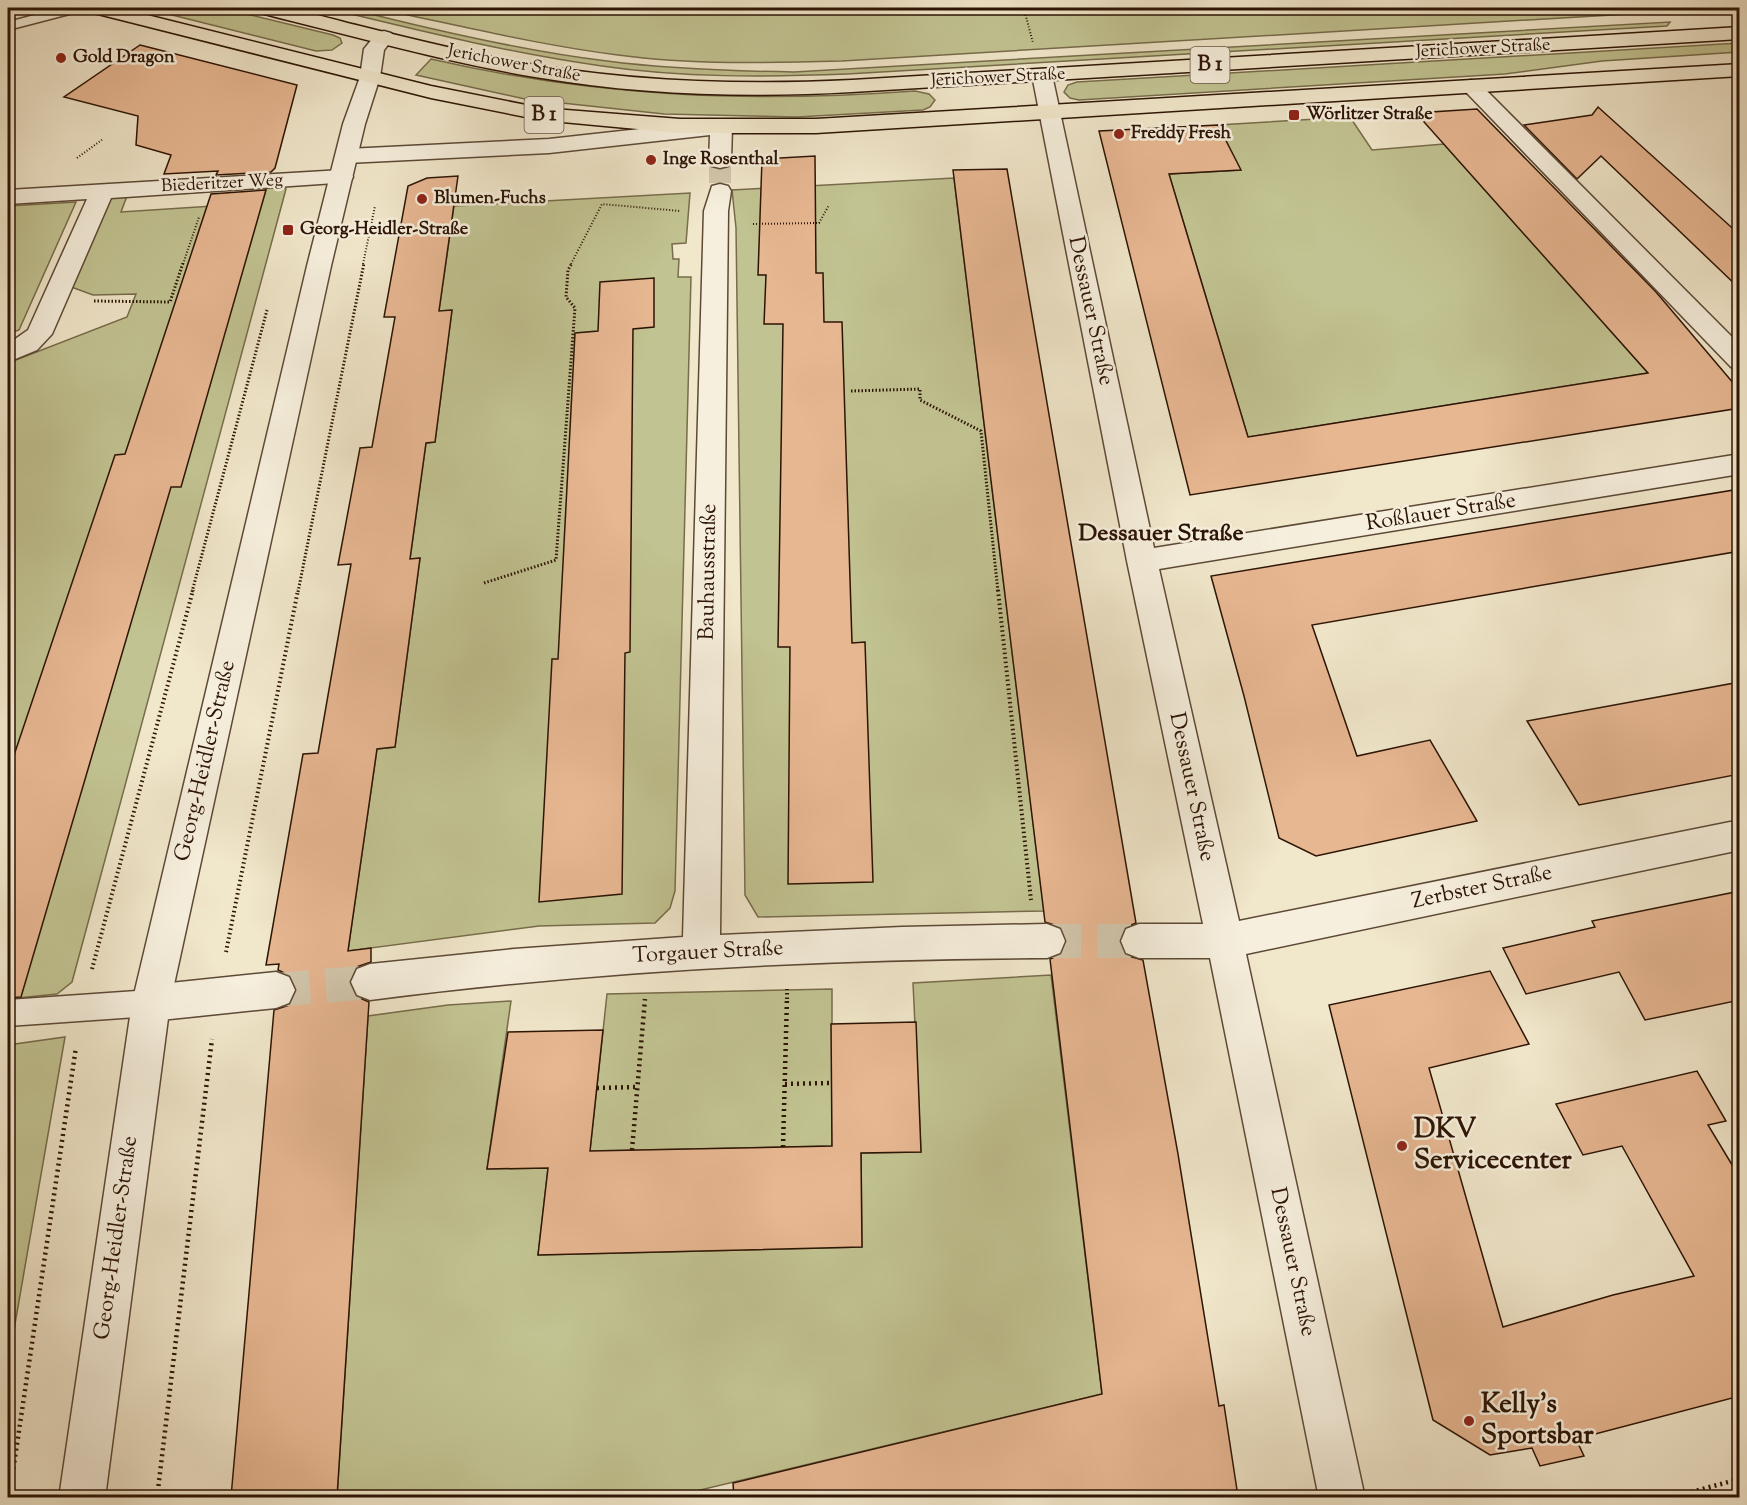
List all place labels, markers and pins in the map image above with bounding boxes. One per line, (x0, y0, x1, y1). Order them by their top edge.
place label: Gold Dragon (73, 45, 175, 71)
marker: Gold Dragon (54, 51, 68, 65)
place label: Wörlitzer Straße (1306, 102, 1433, 128)
marker: Wörlitzer Straße (1287, 108, 1301, 122)
place label: Freddy Fresh (1131, 121, 1232, 147)
marker: Freddy Fresh (1112, 127, 1126, 141)
place label: Inge Rosenthal (663, 147, 779, 173)
marker: Inge Rosenthal (644, 153, 658, 167)
place label: Blumen-Fuchs (434, 186, 546, 212)
marker: Blumen-Fuchs (415, 192, 429, 206)
place label: Georg-Heidler-Straße (300, 217, 469, 243)
marker: Georg-Heidler-Straße (281, 223, 295, 237)
place label: DKV Servicecenter (1414, 1111, 1573, 1181)
marker: DKV Servicecenter (1395, 1139, 1409, 1153)
place label: Kelly's Sportsbar (1481, 1386, 1594, 1456)
marker: Kelly's Sportsbar (1462, 1414, 1476, 1428)

